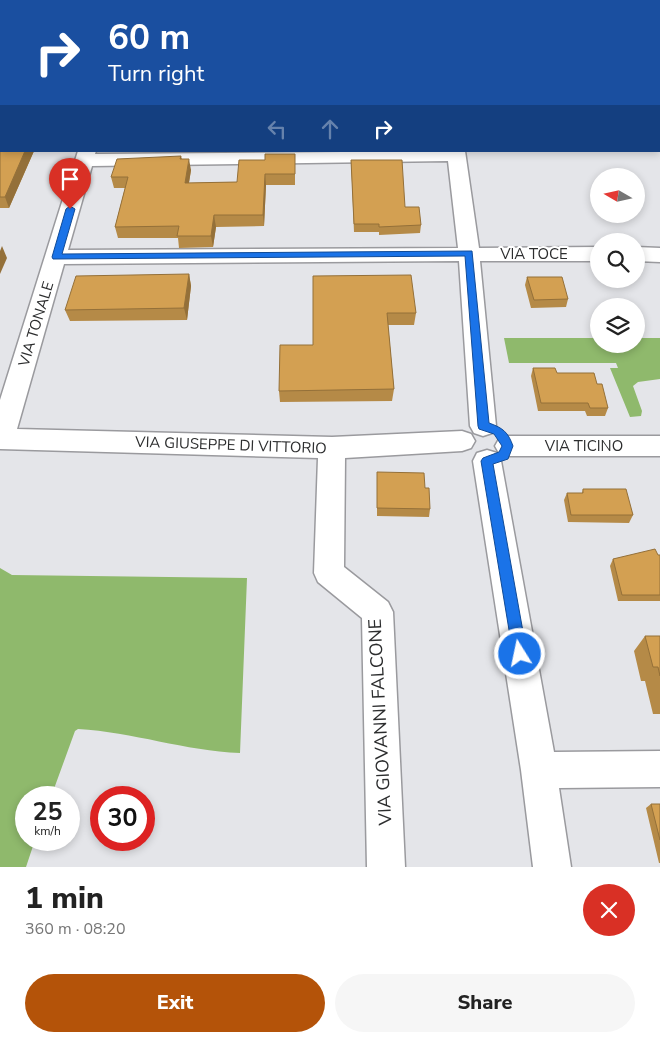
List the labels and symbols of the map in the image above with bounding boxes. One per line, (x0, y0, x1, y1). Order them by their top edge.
pin (49, 158, 91, 209)
north arrow (590, 168, 645, 222)
street label: VIA TOCE (499, 244, 568, 264)
street label: VIA TONALE (13, 279, 58, 370)
street label: VIA GIUSEPPE DI VITTORIO (134, 432, 327, 458)
street label: VIA TICINO (544, 436, 623, 456)
street label: VIA GIOVANNI FALCONE (363, 618, 397, 827)
position arrow (493, 627, 545, 679)
speed limit sign: 30 (90, 786, 155, 851)

